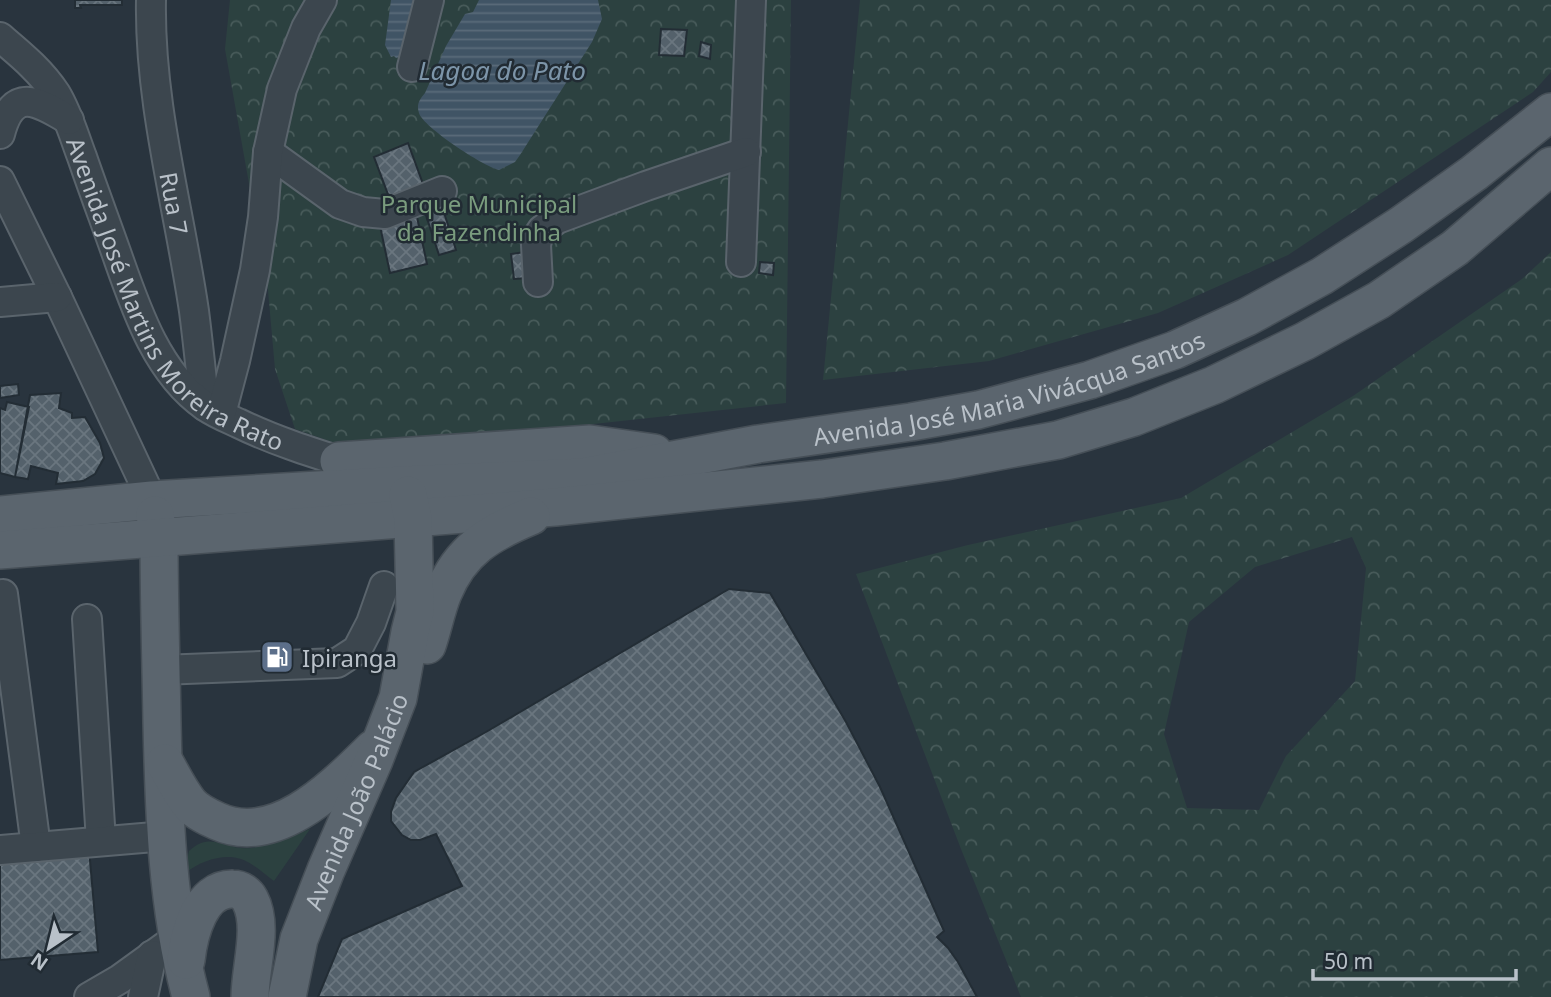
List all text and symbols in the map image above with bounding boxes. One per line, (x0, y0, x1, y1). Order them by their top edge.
water label: Lagoa do Pato (418, 52, 586, 88)
street label: Avenida José Martins Moreira Rato (60, 132, 289, 457)
street label: Rua 7 (153, 169, 197, 237)
park label: Parque Municipal da Fazendinha (381, 187, 577, 248)
street label: Avenida José Maria Vivácqua Santos (811, 322, 1210, 452)
fuel station icon: Ipiranga (258, 638, 296, 676)
place label: Ipiranga (302, 641, 397, 674)
street label: Avenida João Palácio (296, 688, 415, 914)
north arrow (14, 913, 84, 983)
scale bar (1313, 937, 1516, 981)
text: N (25, 947, 53, 977)
text: 50 m (1324, 947, 1373, 975)

